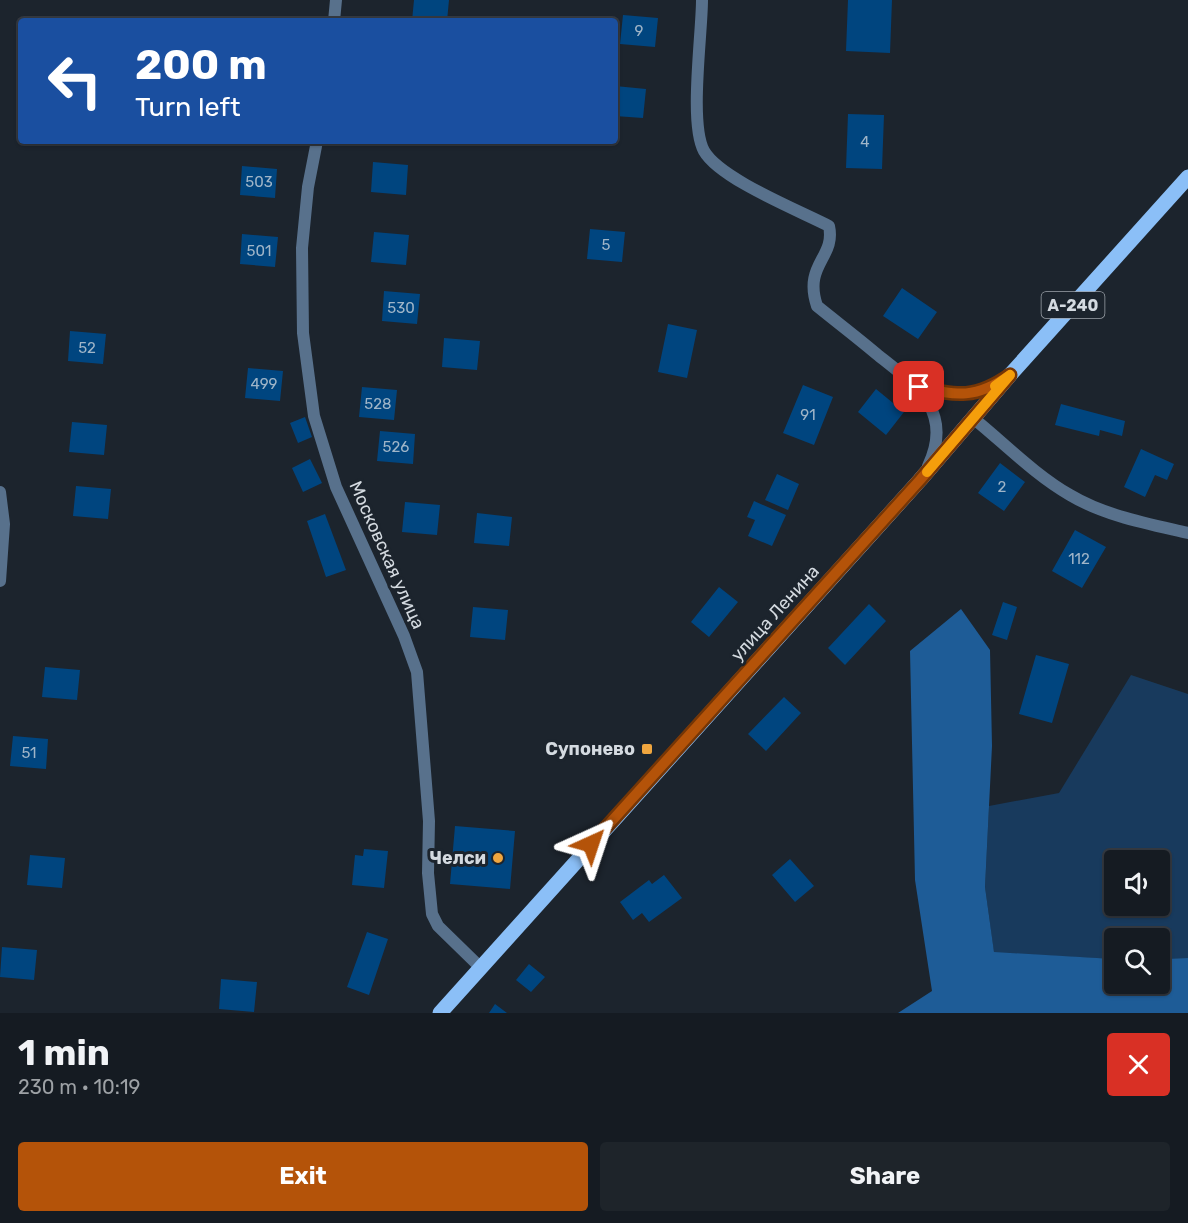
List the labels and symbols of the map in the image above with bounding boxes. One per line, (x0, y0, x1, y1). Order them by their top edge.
house number: 9 (635, 22, 644, 40)
house number: 4 (860, 133, 870, 151)
house number: 503 (245, 173, 273, 191)
house number: 5 (602, 236, 611, 254)
house number: 501 (247, 242, 271, 260)
road number: А-240 (1042, 292, 1104, 318)
house number: 530 (387, 299, 415, 317)
house number: 52 (78, 339, 96, 357)
pin (893, 361, 944, 412)
house number: 499 (251, 375, 278, 393)
house number: 528 (364, 395, 392, 413)
house number: 91 (800, 406, 816, 424)
house number: 526 (383, 438, 409, 456)
street label: Московская улица (344, 478, 430, 632)
house number: 2 (998, 478, 1007, 496)
house number: 112 (1068, 550, 1090, 568)
street label: улица Ленина (726, 560, 824, 666)
place label: Супонево (545, 738, 635, 760)
marker: Супонево (640, 742, 654, 756)
house number: 51 (21, 744, 37, 762)
position arrow (559, 812, 623, 876)
place label: Челси (429, 847, 486, 869)
marker: Челси (491, 851, 505, 865)

